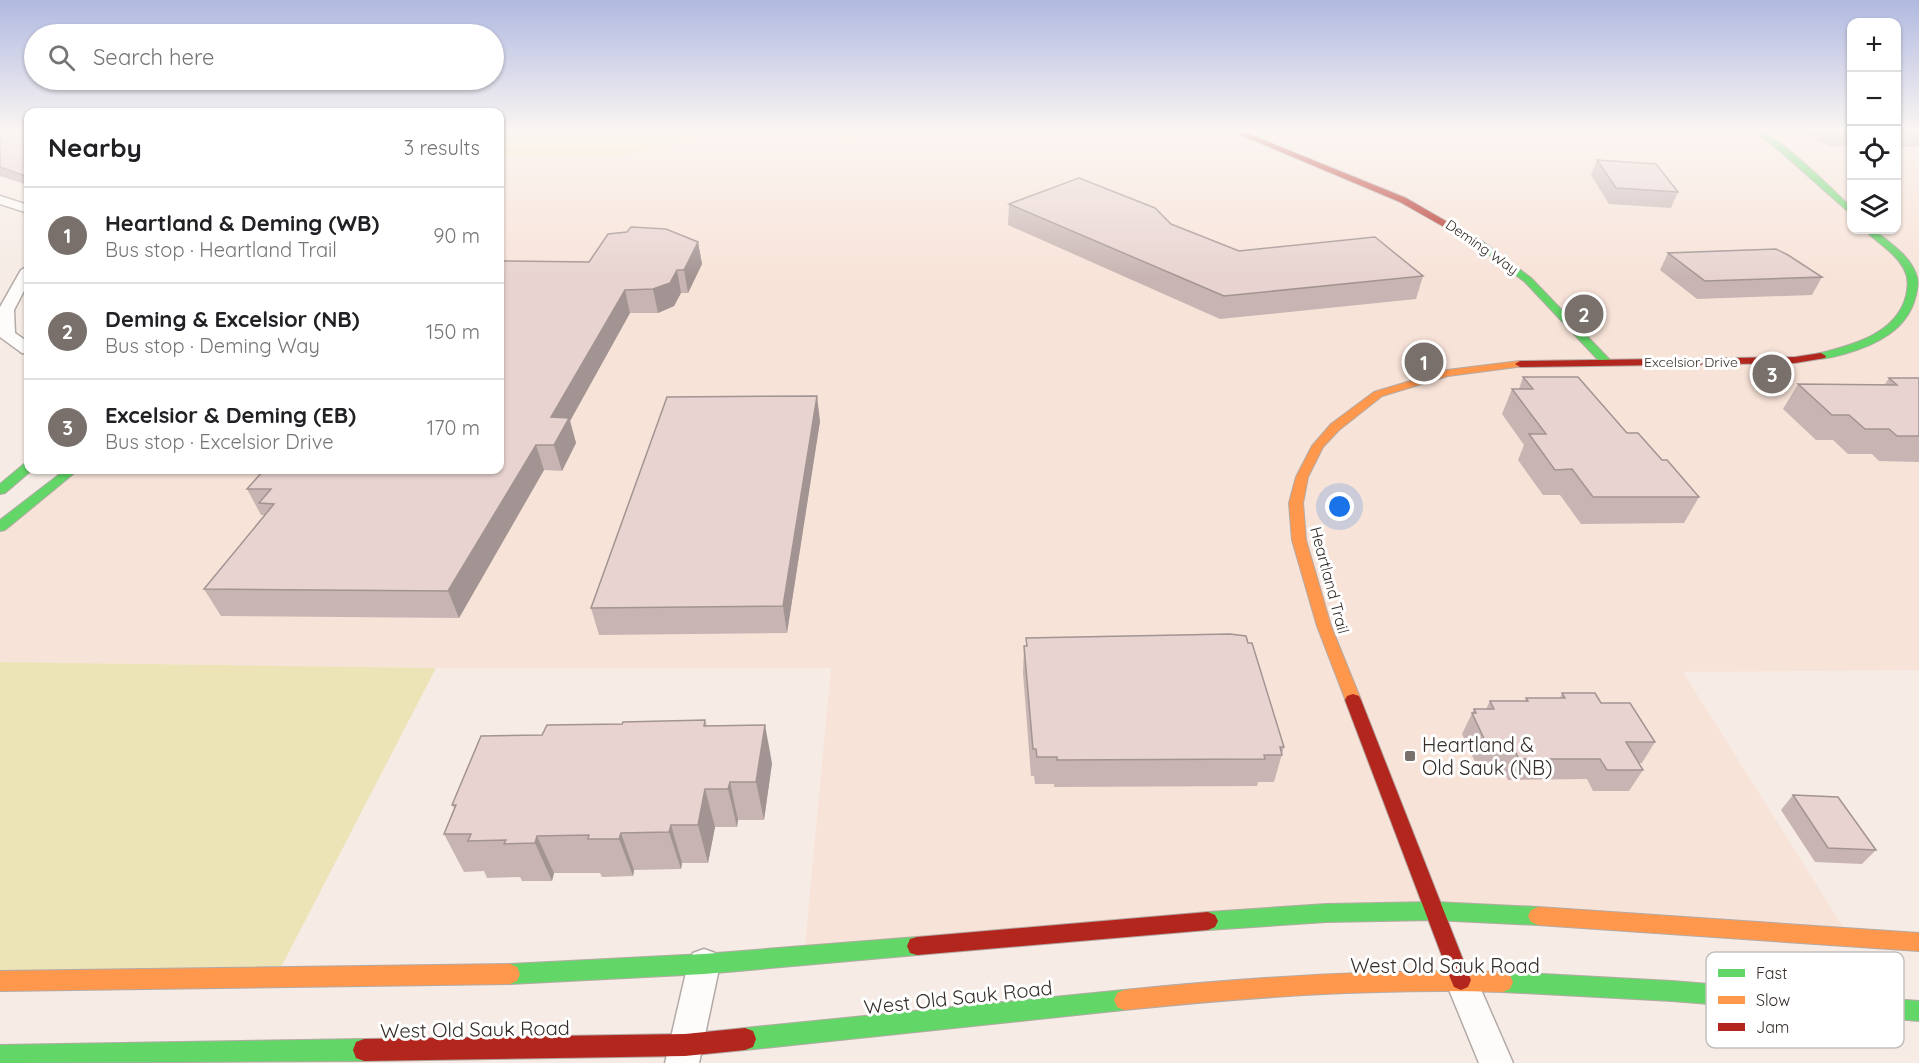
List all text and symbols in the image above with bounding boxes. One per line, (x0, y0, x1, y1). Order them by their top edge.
map controls (1847, 18, 1901, 234)
button: + (1847, 18, 1901, 72)
search box (24, 24, 504, 90)
icon: search (45, 41, 78, 74)
text: Search here (93, 43, 214, 71)
button: − (1847, 72, 1901, 126)
button: locate (1847, 126, 1901, 180)
text: Nearby (48, 131, 142, 164)
text: 3 results (404, 135, 480, 160)
button: layers (1847, 180, 1901, 234)
text: Heartland & Deming (WB) (105, 209, 379, 237)
street label: Deming Way (1442, 215, 1522, 279)
text: 1 (64, 223, 71, 248)
text: 90 m (433, 223, 480, 248)
text: Bus stop · Heartland Trail (105, 237, 337, 262)
pin: 2 (1564, 292, 1604, 336)
text: Deming & Excelsior (NB) (105, 305, 360, 333)
text: 2 (62, 319, 73, 344)
text: 150 m (426, 319, 480, 344)
text: Bus stop · Deming Way (105, 333, 320, 358)
pin: 1 (1404, 340, 1444, 385)
pin: 3 (1752, 352, 1792, 397)
street label: Excelsior Drive (1644, 353, 1738, 371)
text: Excelsior & Deming (EB) (105, 401, 356, 429)
text: 3 (62, 415, 73, 440)
text: 170 m (427, 415, 480, 440)
text: Bus stop · Excelsior Drive (105, 429, 333, 454)
your location (1325, 492, 1354, 521)
street label: Heartland Trail (1306, 524, 1354, 636)
place label: Heartland & Old Sauk (NB) (1422, 732, 1553, 780)
marker: Heartland & Old Sauk (NB) (1403, 749, 1417, 763)
legend (1706, 952, 1904, 1048)
street label: West Old Sauk Road (1350, 953, 1540, 978)
text: Fast (1756, 963, 1787, 983)
street label: West Old Sauk Road (862, 975, 1054, 1019)
text: Slow (1756, 990, 1790, 1010)
street label: West Old Sauk Road (380, 1015, 570, 1043)
text: Jam (1756, 1017, 1789, 1037)

